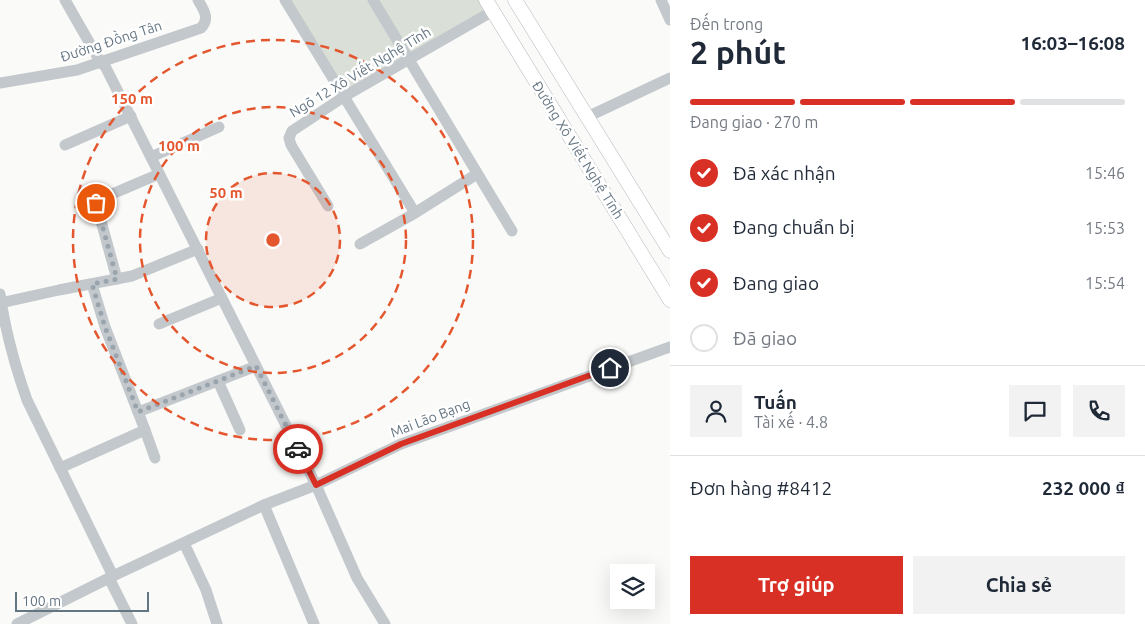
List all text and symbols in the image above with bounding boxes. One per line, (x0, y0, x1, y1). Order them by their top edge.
street label: Đường Đồng Tân (57, 15, 164, 65)
text: Đến trong (690, 15, 763, 33)
street label: Ngõ 12 Xô Viết Nghệ Tĩnh (285, 21, 434, 121)
text: 16:03–16:08 (1020, 32, 1125, 54)
text: 2 phút (690, 34, 786, 70)
street label: Đường Xô Viết Nghệ Tĩnh (529, 77, 629, 222)
text: 150 m (111, 90, 153, 107)
text: Đang giao · 270 m (690, 113, 818, 131)
text: 100 m (158, 137, 200, 154)
icon: check (690, 159, 718, 187)
text: Đã xác nhận (733, 162, 836, 184)
text: 15:46 (1085, 164, 1125, 182)
pin (75, 182, 117, 224)
text: 50 m (209, 184, 243, 201)
icon: bag (82, 189, 110, 217)
icon: check (690, 214, 718, 242)
text: Đang chuẩn bị (733, 216, 855, 238)
text: 15:53 (1085, 219, 1125, 237)
centre of rings (264, 231, 282, 249)
icon: check (690, 269, 718, 297)
text: Đang giao (733, 272, 819, 294)
text: 15:54 (1085, 274, 1125, 292)
text: Đã giao (733, 327, 797, 349)
pin (589, 347, 631, 389)
icon: home (596, 354, 624, 382)
button: person (690, 385, 742, 437)
button: chat (1009, 385, 1061, 437)
button: phone (1073, 385, 1125, 437)
text: Tuấn (754, 391, 797, 413)
street label: Mai Lão Bạng (388, 396, 472, 440)
text: Tài xế · 4.8 (754, 413, 828, 431)
courier (273, 424, 323, 474)
icon: car (284, 435, 312, 463)
text: Đơn hàng #8412 (690, 477, 832, 499)
text: 232 000 ₫ (1042, 477, 1125, 499)
button: Trợ giúp (690, 556, 903, 614)
button: Chia sẻ (913, 556, 1125, 614)
map controls (610, 564, 655, 609)
button: layers (610, 564, 655, 609)
scale bar (15, 589, 149, 612)
text: 100 m (22, 593, 61, 609)

